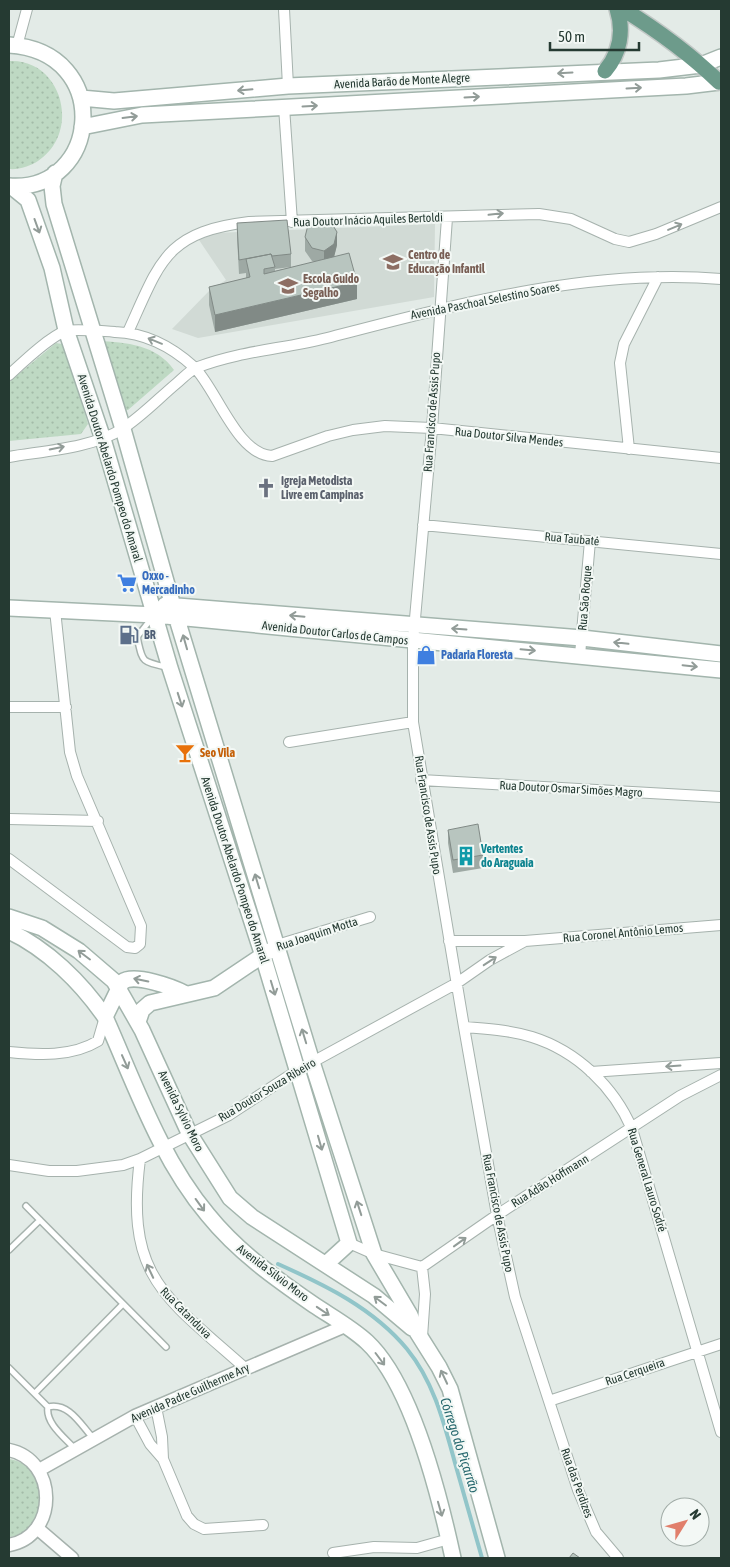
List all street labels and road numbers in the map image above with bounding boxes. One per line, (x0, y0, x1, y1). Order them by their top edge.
street label: Avenida Barão de Monte Alegre (334, 70, 470, 92)
street label: Rua Doutor Inácio Aquiles Bertoldi (293, 210, 443, 230)
street label: Avenida Paschoal Selestino Soares (409, 280, 561, 322)
street label: Rua Francisco de Assis Pupo (421, 351, 443, 472)
street label: Avenida Doutor Abelardo Pompeo do Amaral (75, 372, 146, 564)
street label: Rua Doutor Silva Mendes (454, 424, 564, 450)
street label: Rua Taubaté (544, 530, 600, 548)
street label: Rua São Roque (575, 565, 595, 631)
street label: Avenida Doutor Carlos de Campos (261, 618, 409, 648)
street label: Rua Francisco de Assis Pupo (412, 755, 444, 876)
street label: Avenida Doutor Abelardo Pompeo do Amaral (198, 775, 272, 966)
street label: Rua Doutor Osmar Simões Magro (499, 778, 643, 800)
street label: Rua Joaquim Motta (275, 914, 359, 954)
street label: Rua Coronel Antônio Lemos (562, 921, 684, 945)
street label: Rua Doutor Souza Ribeiro (216, 1055, 319, 1125)
street label: Avenida Sylvio Moro (155, 1068, 207, 1154)
street label: Rua General Lauro Sodré (625, 1126, 669, 1234)
street label: Rua Adão Hoffmann (509, 1152, 591, 1210)
street label: Rua Francisco de Assis Pupo (480, 1153, 516, 1274)
street label: Avenida Silvio Moro (234, 1241, 312, 1305)
street label: Rua Catanduva (157, 1284, 215, 1342)
street label: Rua Cerqueira (603, 1355, 667, 1389)
street label: Avenida Padre Guilherme Ary (129, 1361, 251, 1425)
street label: Rua das Perdizes (558, 1446, 596, 1520)

